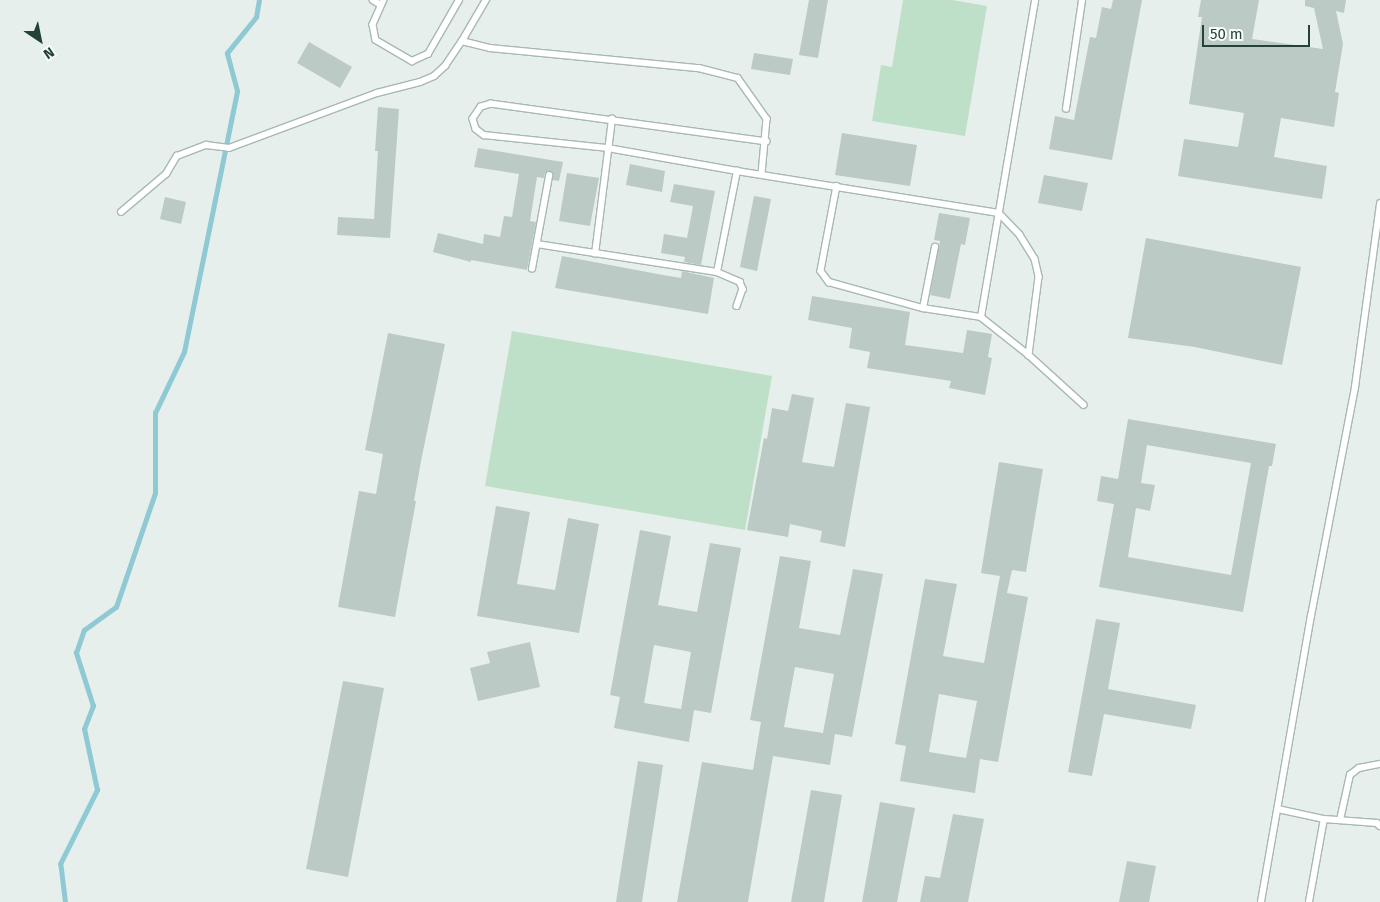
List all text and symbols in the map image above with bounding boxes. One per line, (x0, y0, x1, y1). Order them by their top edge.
north arrow (15, 15, 65, 65)
scale bar (1205, 15, 1312, 47)
text: 50 m (1210, 25, 1243, 43)
text: N (40, 43, 57, 62)

